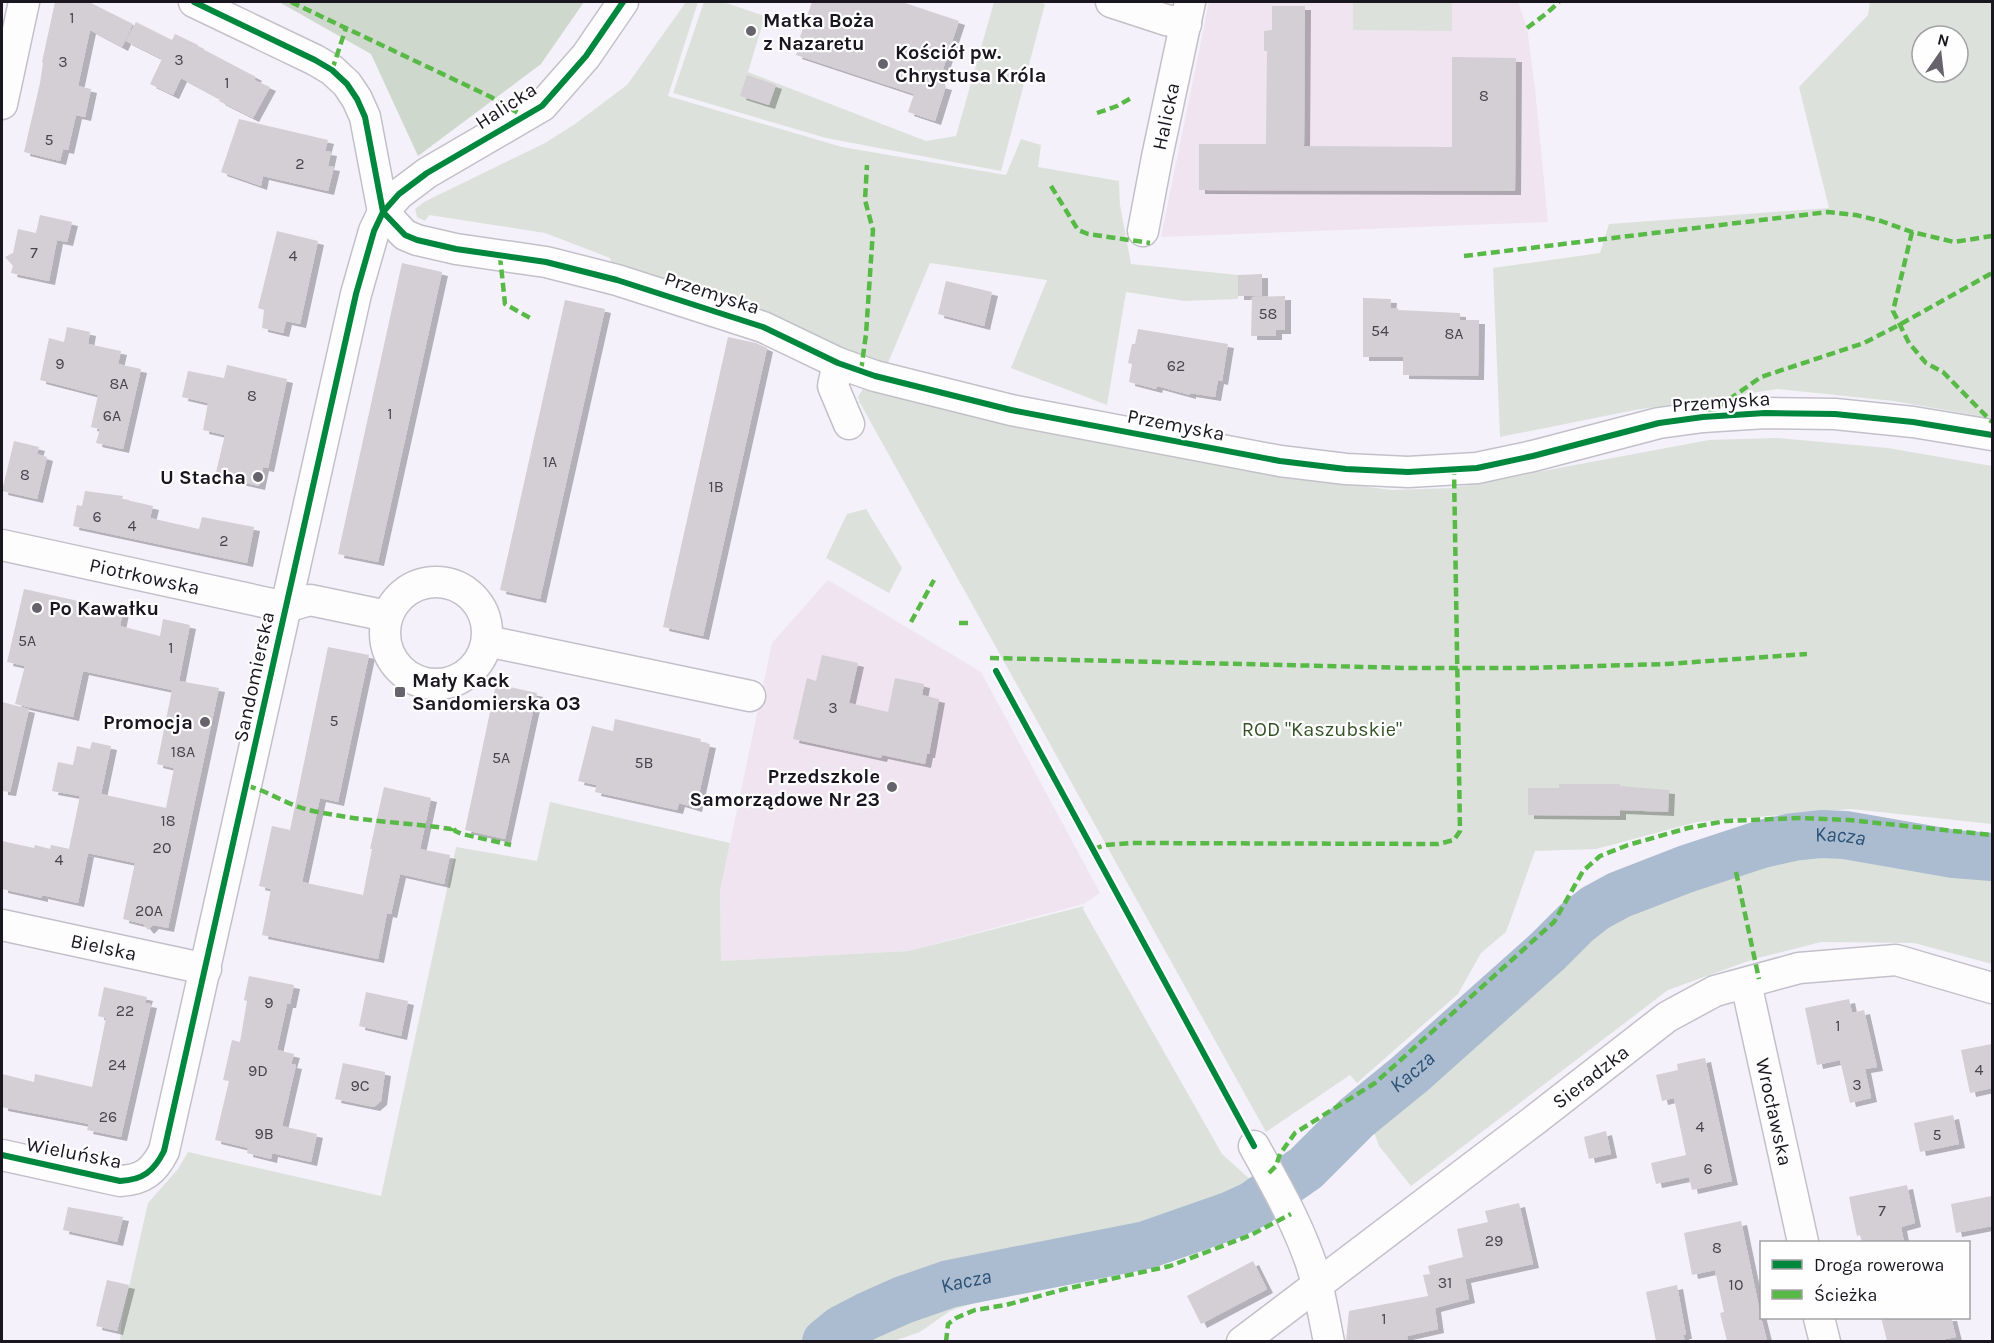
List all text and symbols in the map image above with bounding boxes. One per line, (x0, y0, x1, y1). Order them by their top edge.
house number: 1 (69, 8, 75, 27)
place label: Matka Boża z Nazaretu (763, 9, 875, 55)
marker: Matka Boża z Nazaretu (744, 24, 758, 38)
north arrow (1910, 24, 1970, 84)
text: N (1936, 29, 1951, 51)
place label: Kościół pw. Chrystusa Króla (895, 41, 1046, 87)
house number: 3 (174, 50, 184, 69)
house number: 3 (58, 52, 68, 71)
marker: Kościół pw. Chrystusa Króla (876, 57, 890, 71)
house number: 1 (224, 73, 230, 92)
street label: Halicka (471, 78, 541, 134)
street label: Halicka (1147, 80, 1184, 152)
house number: 8 (1479, 86, 1489, 105)
house number: 5 (44, 130, 54, 149)
house number: 2 (295, 154, 305, 173)
house number: 7 (30, 243, 38, 262)
house number: 4 (289, 246, 298, 265)
street label: Przemyska (661, 267, 763, 319)
house number: 58 (1259, 304, 1277, 323)
house number: 54 (1371, 321, 1389, 340)
house number: 8A (1444, 324, 1464, 343)
house number: 9 (55, 354, 65, 373)
house number: 62 (1167, 356, 1185, 375)
house number: 8A (109, 374, 129, 393)
house number: 8 (247, 386, 257, 405)
street label: Przemyska (1671, 387, 1771, 417)
house number: 1 (387, 404, 393, 423)
street label: Przemyska (1125, 404, 1227, 446)
house number: 6A (103, 406, 121, 425)
house number: 1A (543, 452, 557, 471)
house number: 8 (20, 465, 30, 484)
place label: U Stacha (160, 466, 246, 489)
marker: U Stacha (251, 470, 265, 484)
house number: 1B (708, 477, 724, 496)
house number: 6 (92, 507, 102, 526)
house number: 4 (128, 516, 137, 535)
house number: 2 (219, 531, 229, 550)
street label: Piotrkowska (87, 553, 202, 599)
place label: Po Kawałku (49, 597, 159, 620)
marker: Po Kawałku (30, 601, 44, 615)
street label: Sandomierska (229, 610, 279, 744)
house number: 5A (18, 631, 36, 650)
house number: 1 (168, 638, 174, 657)
place label: Mały Kack Sandomierska 03 (412, 669, 581, 715)
marker: Mały Kack Sandomierska 03 (393, 685, 407, 699)
house number: 3 (828, 698, 838, 717)
place label: Promocja (103, 711, 193, 734)
house number: 5 (329, 711, 339, 730)
marker: Promocja (198, 715, 212, 729)
park label: ROD "Kaszubskie" (1242, 718, 1402, 741)
house number: 18A (171, 742, 195, 761)
house number: 5A (492, 748, 510, 767)
house number: 5B (635, 753, 653, 772)
place label: Przedszkole Samorządowe Nr 23 (690, 765, 880, 811)
marker: Przedszkole Samorządowe Nr 23 (885, 780, 899, 794)
house number: 18 (160, 811, 176, 830)
water label: Kacza (1813, 821, 1868, 850)
house number: 20 (153, 838, 171, 857)
house number: 4 (55, 850, 64, 869)
house number: 20A (135, 901, 163, 920)
street label: Bielska (68, 929, 139, 965)
house number: 9 (264, 993, 274, 1012)
house number: 22 (116, 1001, 134, 1020)
house number: 1 (1835, 1016, 1841, 1035)
street label: Sieradzka (1548, 1040, 1633, 1113)
water label: Kacza (1385, 1046, 1439, 1098)
house number: 24 (108, 1055, 126, 1074)
street label: Wrocławska (1751, 1056, 1797, 1168)
house number: 4 (1975, 1060, 1984, 1079)
house number: 9D (248, 1061, 268, 1080)
house number: 3 (1852, 1075, 1862, 1094)
house number: 9C (350, 1076, 370, 1095)
house number: 26 (99, 1107, 117, 1126)
house number: 4 (1696, 1117, 1705, 1136)
house number: 9B (254, 1124, 274, 1143)
house number: 5 (1932, 1125, 1942, 1144)
street label: Wieluńska (24, 1132, 124, 1174)
house number: 6 (1703, 1159, 1713, 1178)
house number: 7 (1878, 1201, 1886, 1220)
house number: 29 (1485, 1231, 1503, 1250)
house number: 8 (1712, 1238, 1722, 1257)
legend (1760, 1241, 1970, 1319)
text: Droga rowerowa (1814, 1254, 1945, 1276)
water label: Kacza (937, 1264, 993, 1298)
house number: 31 (1438, 1273, 1452, 1292)
house number: 10 (1729, 1275, 1743, 1294)
text: Ścieżka (1814, 1283, 1877, 1306)
house number: 1 (1381, 1309, 1387, 1328)

